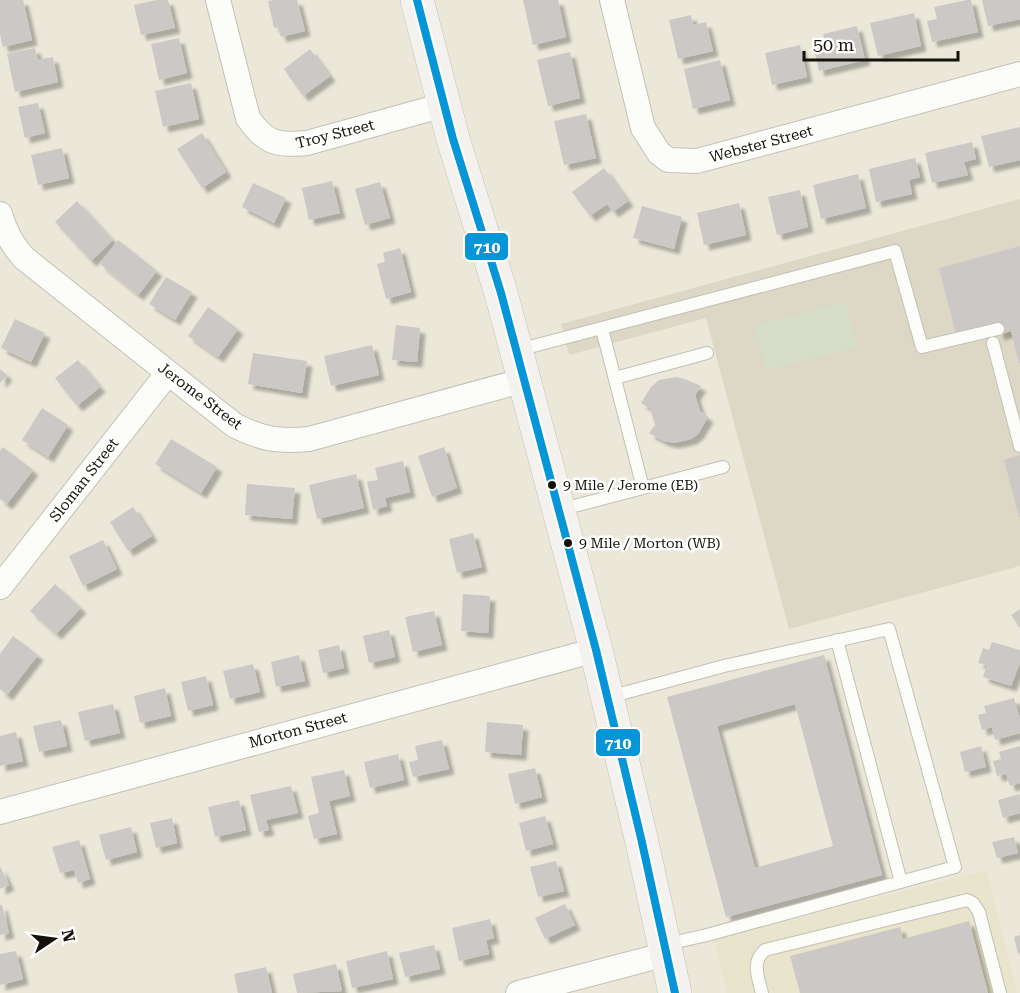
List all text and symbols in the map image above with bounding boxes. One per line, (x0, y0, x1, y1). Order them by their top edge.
scale bar (804, 24, 958, 62)
text: 50 m (813, 34, 854, 55)
street label: Troy Street (294, 115, 377, 152)
street label: Webster Street (707, 121, 815, 166)
line badge: 710 (464, 232, 509, 261)
text: 710 (474, 238, 500, 257)
street label: Jerome Street (154, 359, 246, 434)
street label: Sloman Street (46, 434, 123, 526)
place label: 9 Mile / Jerome (EB) (563, 477, 698, 493)
marker: 9 Mile / Jerome (EB) (546, 479, 558, 491)
place label: 9 Mile / Morton (WB) (579, 535, 720, 551)
marker: 9 Mile / Morton (WB) (562, 537, 574, 549)
street label: Morton Street (247, 708, 349, 752)
line badge: 710 (595, 728, 641, 757)
text: 710 (605, 734, 631, 753)
north arrow (24, 909, 84, 969)
text: N (57, 928, 79, 944)

